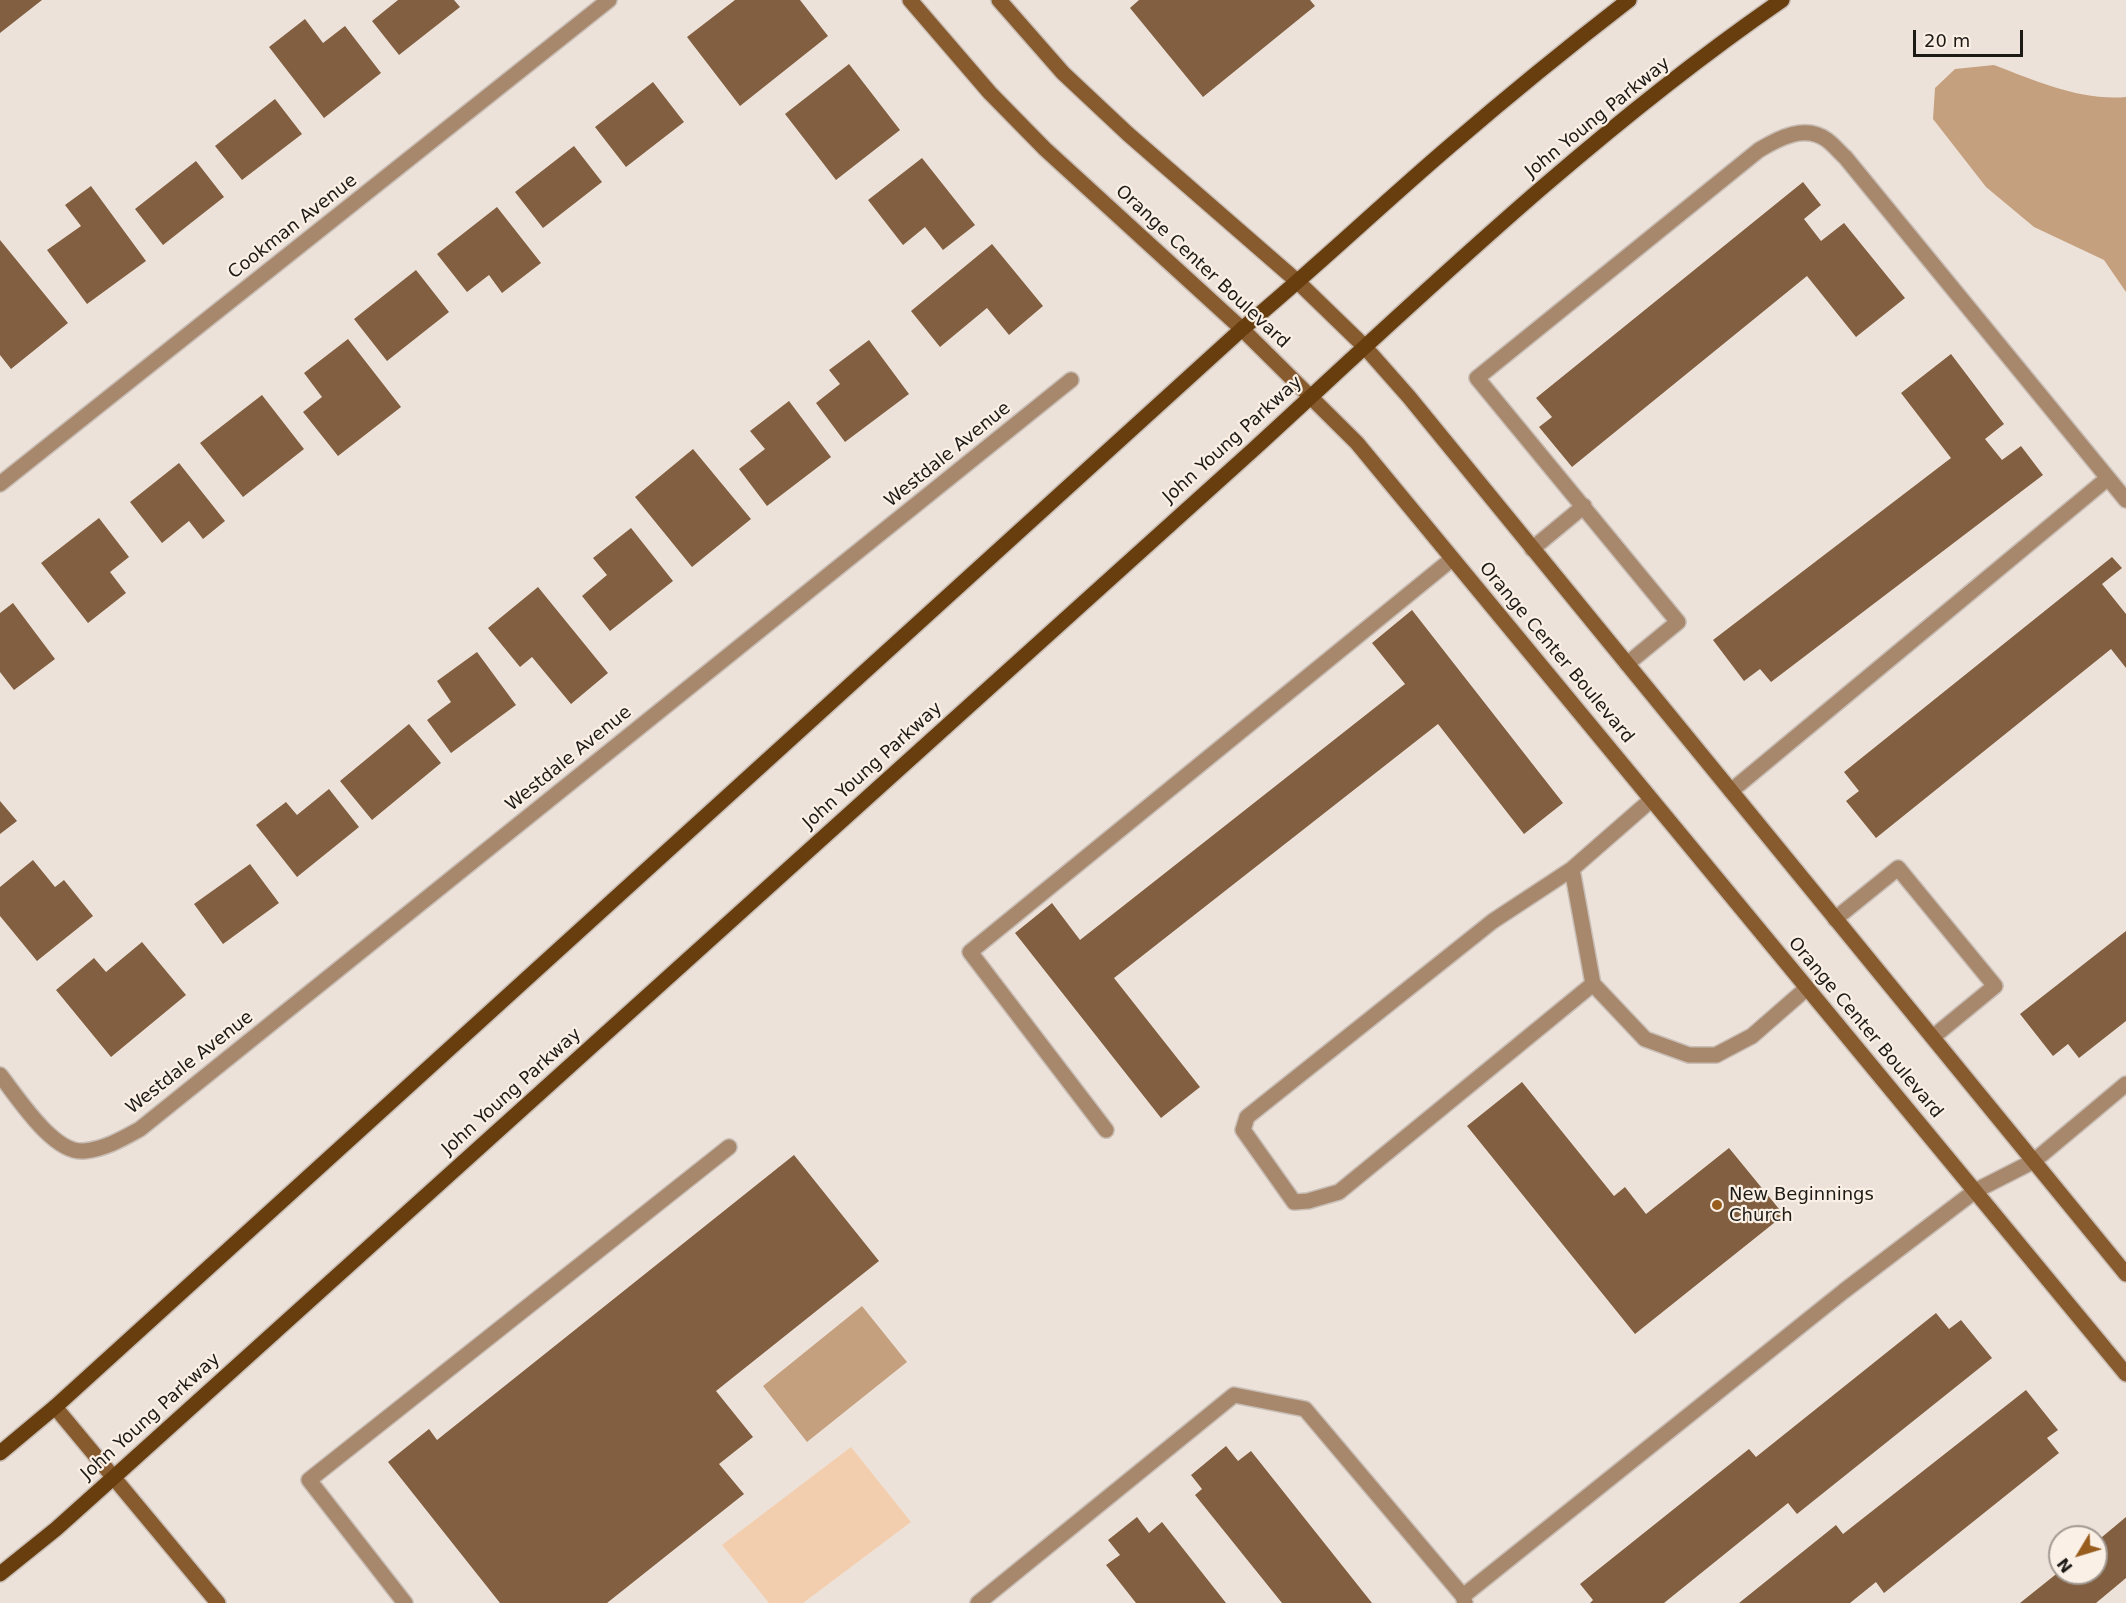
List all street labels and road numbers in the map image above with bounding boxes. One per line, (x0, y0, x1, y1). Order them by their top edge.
street label: John Young Parkway (1521, 53, 1675, 183)
street label: Cookman Avenue (224, 170, 362, 284)
street label: Orange Center Boulevard (1111, 181, 1293, 353)
street label: John Young Parkway (1159, 372, 1307, 508)
street label: Westdale Avenue (881, 398, 1015, 512)
street label: Orange Center Boulevard (1474, 558, 1638, 748)
street label: John Young Parkway (799, 698, 947, 834)
street label: Westdale Avenue (502, 702, 636, 816)
street label: Orange Center Boulevard (1783, 933, 1947, 1123)
street label: Westdale Avenue (122, 1007, 258, 1119)
street label: John Young Parkway (438, 1024, 586, 1160)
street label: John Young Parkway (77, 1349, 225, 1485)

